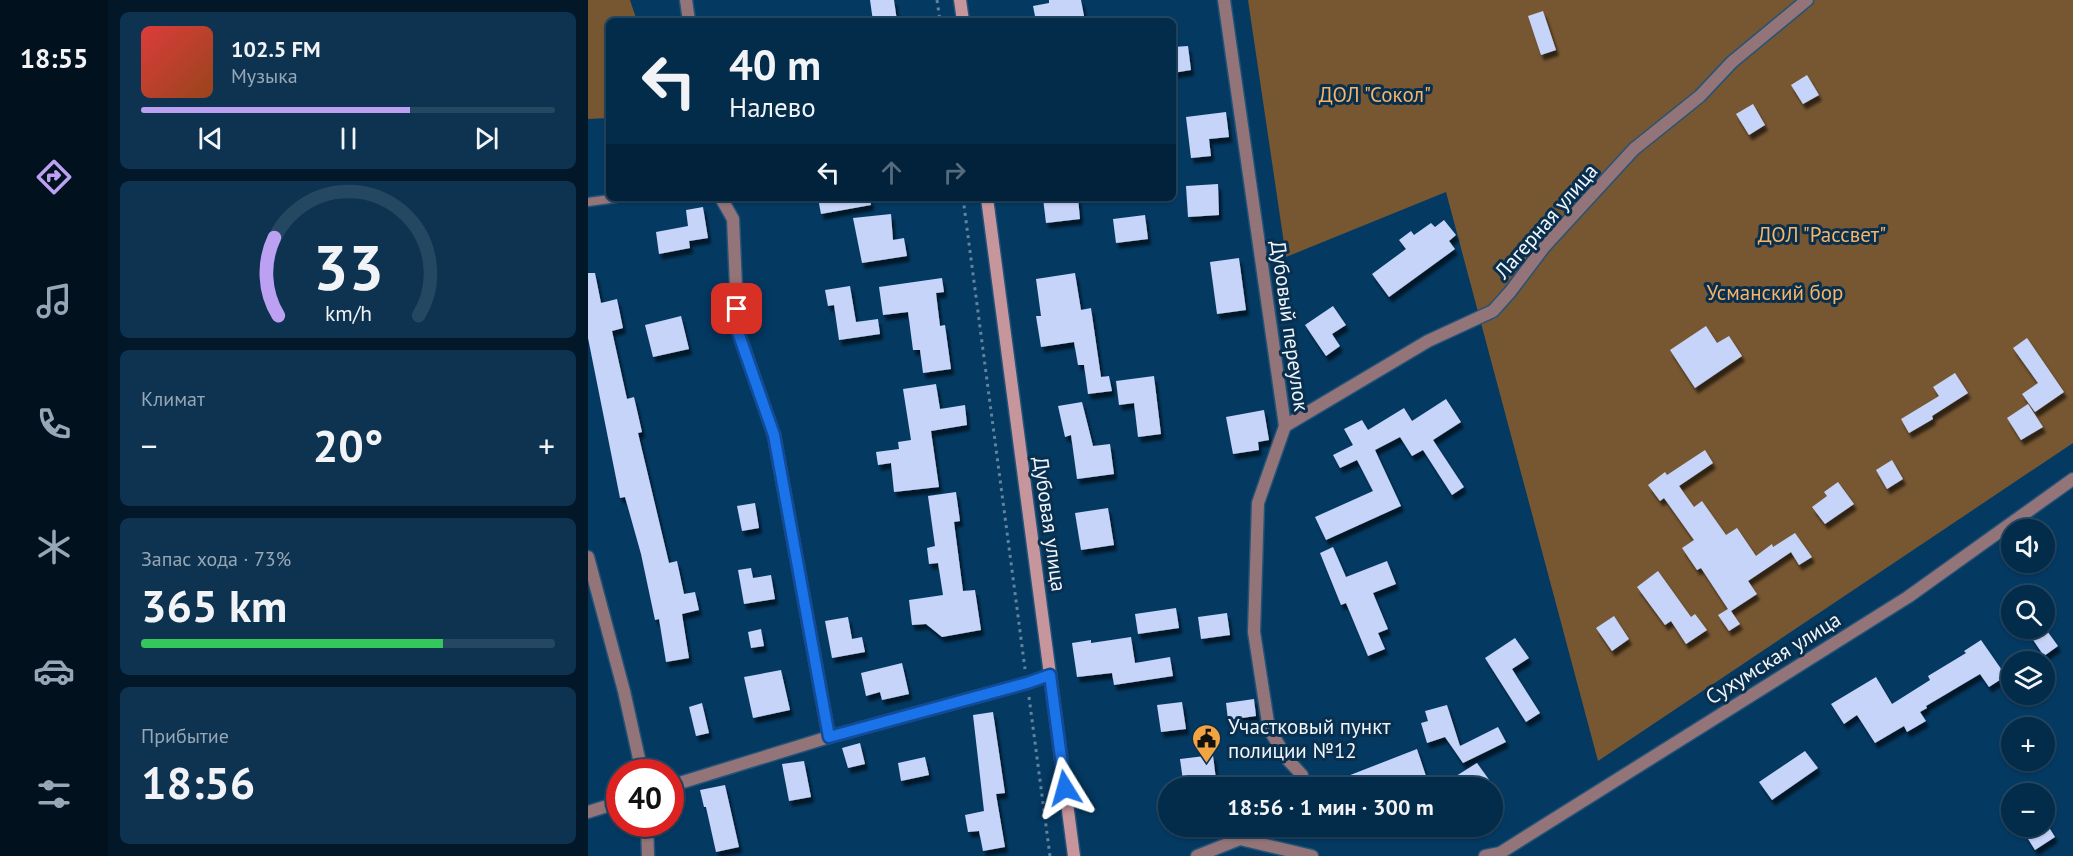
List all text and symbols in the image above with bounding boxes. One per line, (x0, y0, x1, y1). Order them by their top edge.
text: 102.5 FM (231, 35, 321, 63)
text: 40 m (729, 37, 821, 92)
text: 18:55 (20, 41, 88, 75)
icon: left (630, 42, 708, 120)
text: Музыка (231, 63, 298, 89)
park label: ДОЛ "Сокол" (1319, 81, 1431, 108)
text: Налево (729, 90, 816, 124)
icon: previous (194, 122, 227, 155)
icon: pause (332, 122, 365, 155)
icon: next (470, 122, 503, 155)
icon: directions (33, 156, 75, 198)
icon: left (812, 156, 845, 189)
icon: ahead (875, 156, 908, 189)
icon: right (938, 156, 971, 189)
street label: Лагерная улица (1488, 158, 1603, 285)
park label: ДОЛ "Рассвет" (1758, 221, 1886, 248)
text: 33 (313, 226, 383, 307)
street label: Дубовый переулок (1265, 239, 1315, 413)
park label: Усманский бор (1707, 279, 1843, 306)
icon: music (33, 280, 75, 322)
pin (711, 283, 762, 334)
icon: arrive (720, 292, 753, 325)
text: km/h (324, 300, 371, 328)
text: Климат (141, 386, 205, 412)
icon: phone (33, 403, 75, 445)
text: 20° (313, 416, 383, 474)
text: − (141, 424, 158, 467)
text: + (538, 424, 555, 467)
street label: Дубовая улица (1027, 455, 1073, 593)
map controls (2001, 519, 2055, 837)
button: sound (2001, 519, 2055, 573)
icon: climate (33, 526, 75, 568)
text: Запас хода · 73% (141, 546, 291, 572)
text: 365 km (141, 576, 287, 634)
button: search (2001, 585, 2055, 639)
street label: Сухумская улица (1700, 606, 1846, 710)
icon: car (33, 650, 75, 692)
button: layers (2001, 651, 2055, 705)
place label: Участковый пункт полиции №12 (1228, 713, 1391, 764)
button: + (2001, 717, 2055, 771)
public building icon: Участковый пункт полиции №12 (1191, 722, 1223, 764)
text: Прибытие (141, 723, 229, 749)
text: 18:56 (141, 753, 255, 811)
position arrow (1033, 756, 1097, 820)
speed limit sign: 40 (606, 759, 684, 837)
icon: filters (33, 773, 75, 815)
button: − (2001, 783, 2055, 837)
text: 18:56 · 1 мин · 300 m (1227, 793, 1434, 821)

